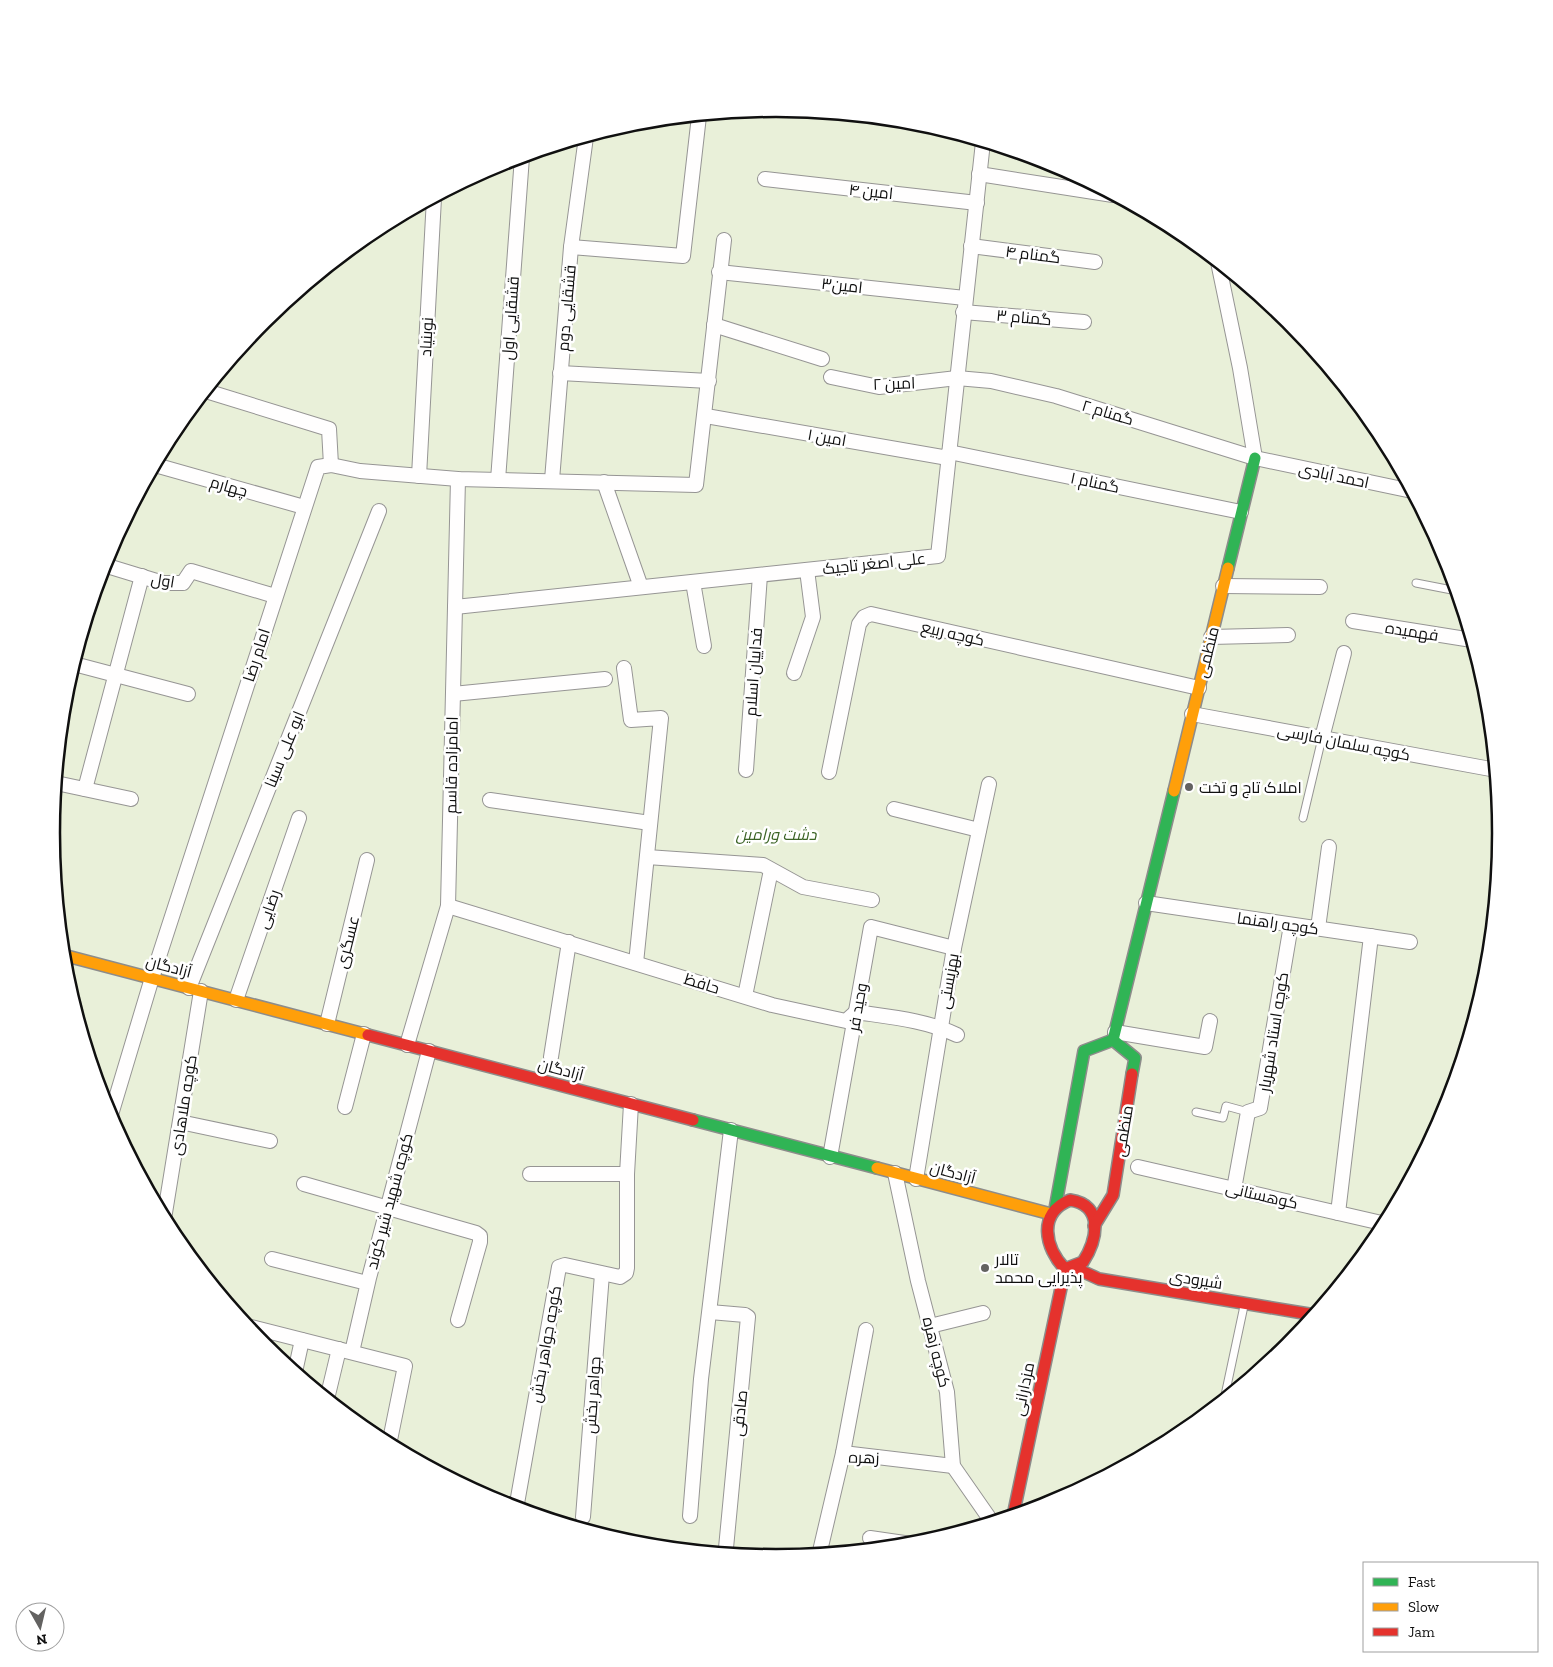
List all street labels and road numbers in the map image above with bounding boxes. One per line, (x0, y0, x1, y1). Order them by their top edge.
street label: امین ۴ (848, 180, 894, 204)
street label: گمنام ۴ (1004, 242, 1062, 269)
street label: قشقایی دوم (553, 264, 582, 352)
street label: امین۳ (820, 274, 863, 298)
street label: قشقایی اول (498, 275, 524, 361)
street label: گمنام ۳ (995, 306, 1052, 331)
street label: نوبنیاد (416, 317, 437, 357)
street label: امین ۲ (872, 373, 916, 395)
street label: گمنام ۲ (1079, 396, 1136, 431)
street label: امین ۱ (806, 425, 848, 451)
street label: احمد آبادی (1297, 459, 1371, 493)
street label: گمنام ۱ (1068, 468, 1121, 499)
street label: چهارم (207, 472, 250, 503)
street label: علی اصغر تاجیک (821, 549, 927, 579)
street label: اول (150, 569, 176, 593)
street label: کوچه ربیع (919, 617, 986, 652)
street label: فهمیده (1384, 618, 1440, 646)
street label: منظمی (1192, 625, 1224, 680)
street label: امام رضا (239, 626, 276, 685)
street label: فداییان اسلام (741, 627, 768, 717)
street label: ابو علی سینا (260, 708, 309, 791)
street label: امامزاده قاسم (441, 716, 464, 814)
street label: کوچه سلمان فارسی (1275, 720, 1412, 767)
street label: رضایی (253, 887, 285, 932)
street label: کوچه راهنما (1235, 908, 1320, 941)
street label: عسگری (332, 914, 364, 971)
street label: آزادگان (144, 951, 195, 983)
street label: بهزیستی (934, 952, 964, 1011)
street label: حافظ (682, 969, 722, 998)
street label: کوچه استاد شهریار (1254, 971, 1294, 1095)
street label: وحید فر (844, 981, 871, 1034)
street label: کوچه ملاهادی (166, 1053, 203, 1157)
street label: آزادگان (536, 1054, 587, 1086)
street label: منظمی (1110, 1104, 1138, 1158)
street label: کوچه شهید شیر کوند (362, 1131, 419, 1272)
street label: آزادگان (928, 1157, 979, 1189)
street label: کوهستانی (1224, 1178, 1300, 1214)
street label: شیرودی (1168, 1266, 1224, 1294)
street label: کوچه جواهر بخش (526, 1284, 567, 1404)
street label: کوچه زهره (917, 1315, 954, 1390)
street label: جواهر بخش (580, 1356, 606, 1434)
street label: مزدارانی (1009, 1361, 1039, 1418)
street label: صادقی (728, 1389, 752, 1437)
street label: زهره (848, 1447, 880, 1468)

